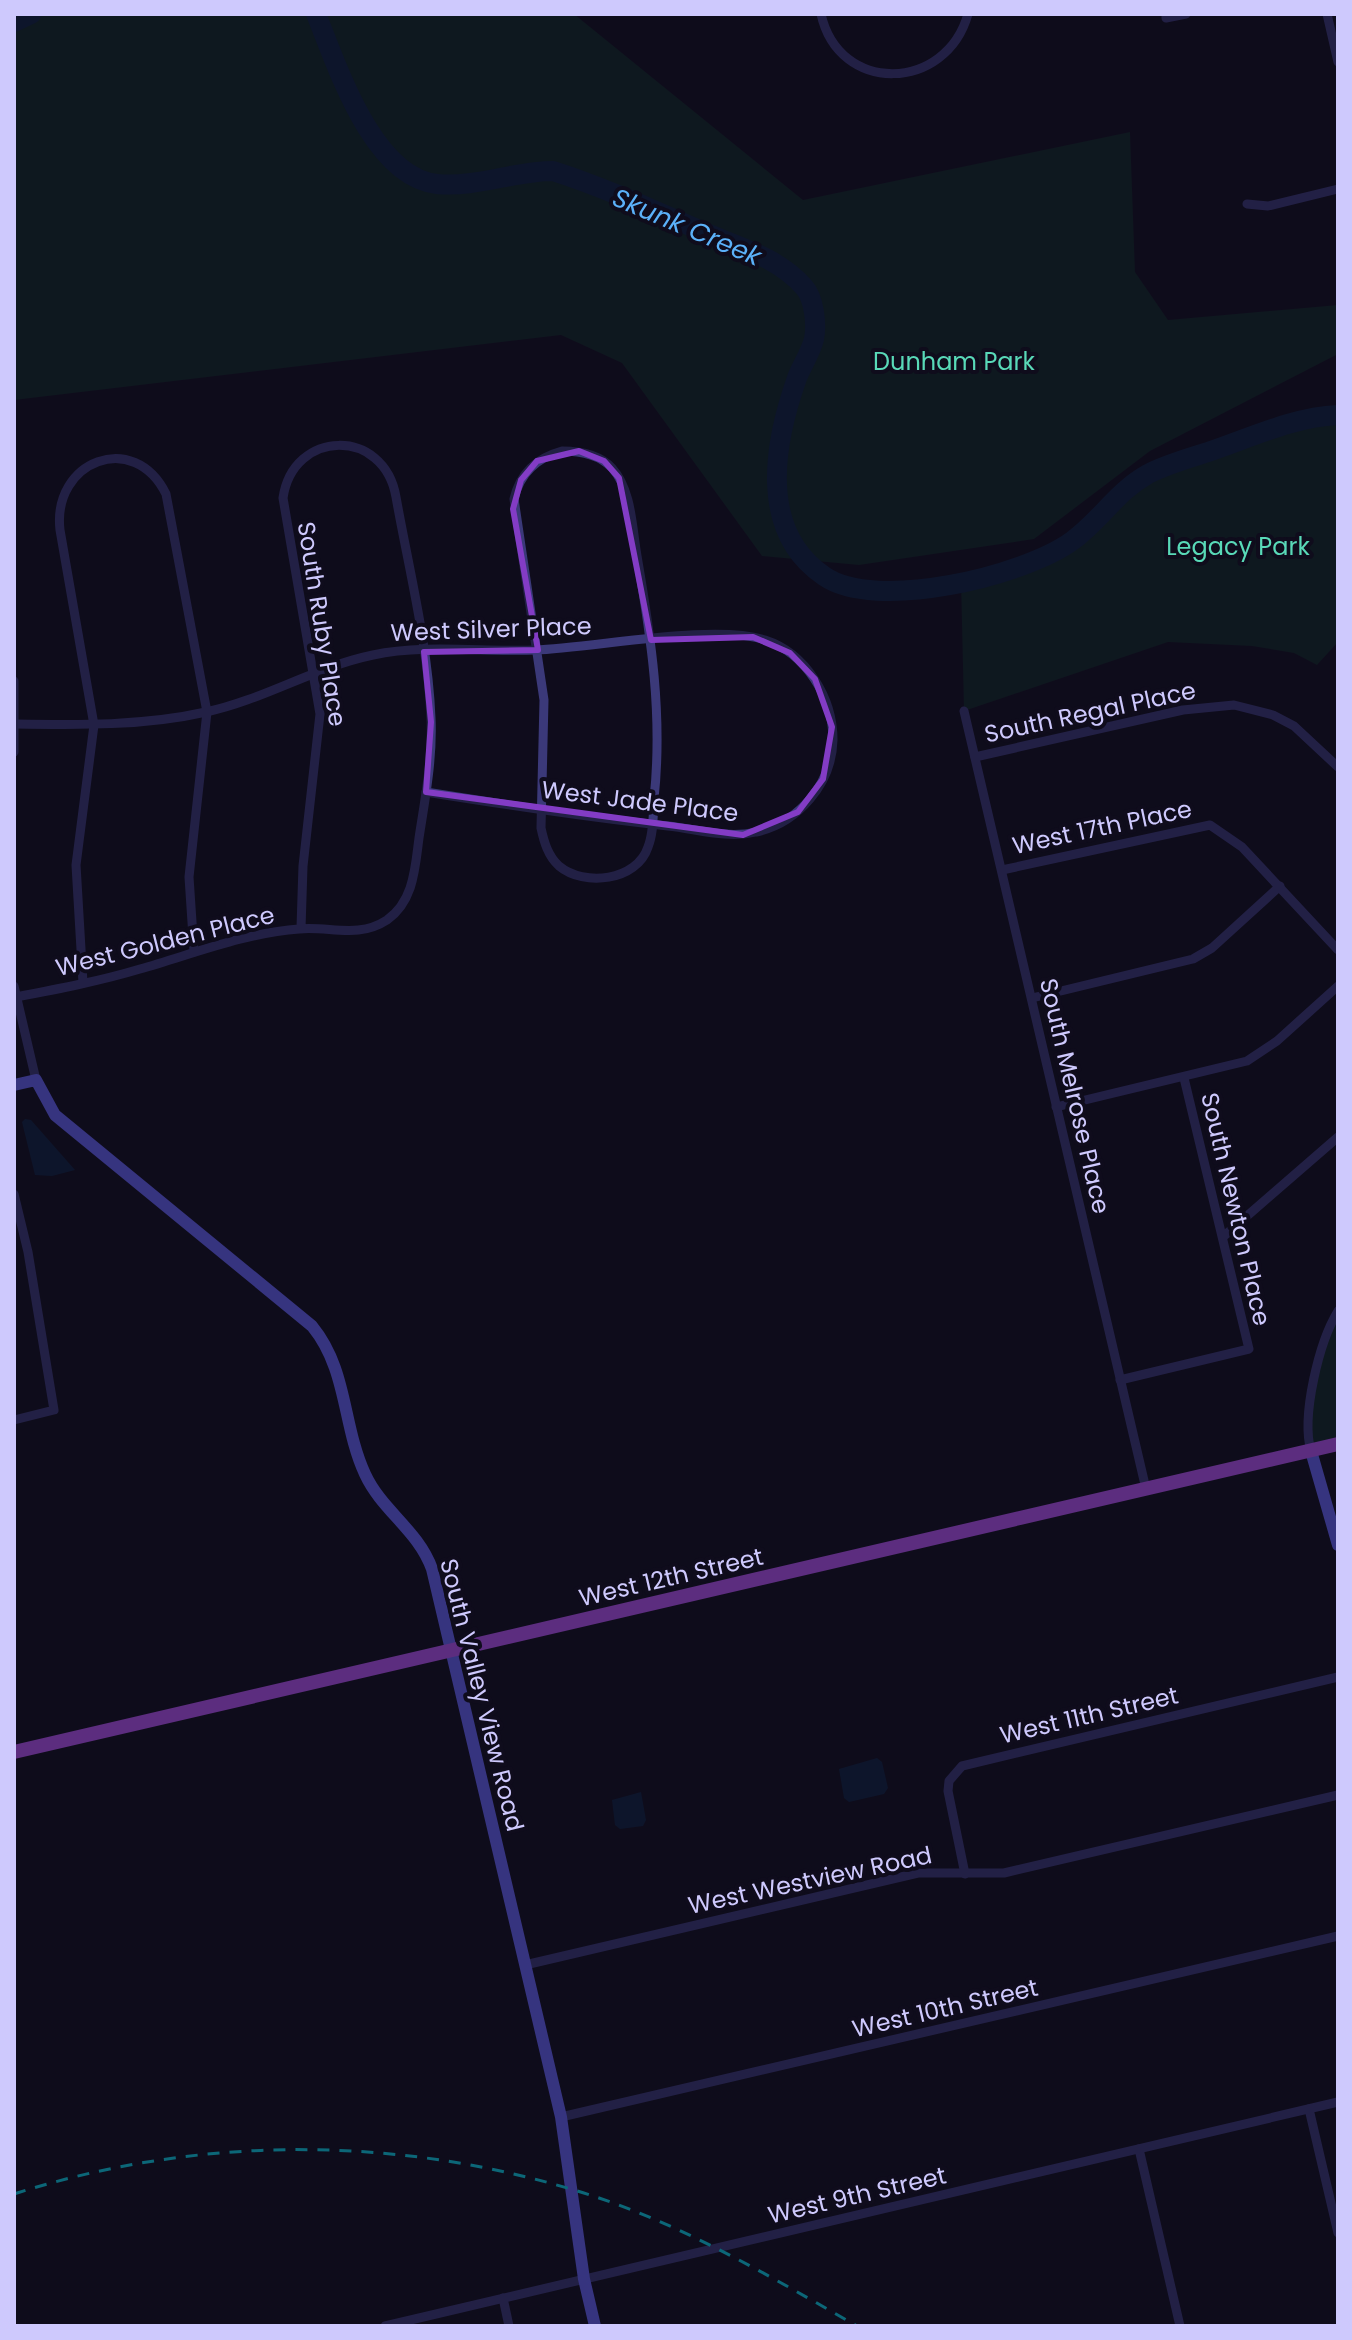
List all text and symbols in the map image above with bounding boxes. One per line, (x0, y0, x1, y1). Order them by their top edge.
water label: Skunk Creek (607, 179, 768, 275)
park label: Dunham Park (873, 345, 1036, 378)
street label: South Ruby Place (290, 519, 354, 729)
park label: Legacy Park (1166, 530, 1310, 563)
street label: West Silver Place (390, 609, 592, 649)
street label: South Regal Place (981, 674, 1199, 750)
street label: West Jade Place (540, 773, 740, 829)
street label: West 17th Place (1009, 792, 1195, 862)
street label: West Golden Place (52, 898, 278, 984)
street label: South Melrose Place (1032, 975, 1118, 1217)
street label: South Newton Place (1193, 1089, 1279, 1329)
street label: West 12th Street (576, 1540, 766, 1614)
street label: South Valley View Road (432, 1555, 532, 1835)
street label: West 11th Street (997, 1678, 1181, 1752)
street label: West Westview Road (685, 1838, 935, 1922)
street label: West 10th Street (849, 1971, 1041, 2045)
street label: West 9th Street (765, 2158, 949, 2232)

